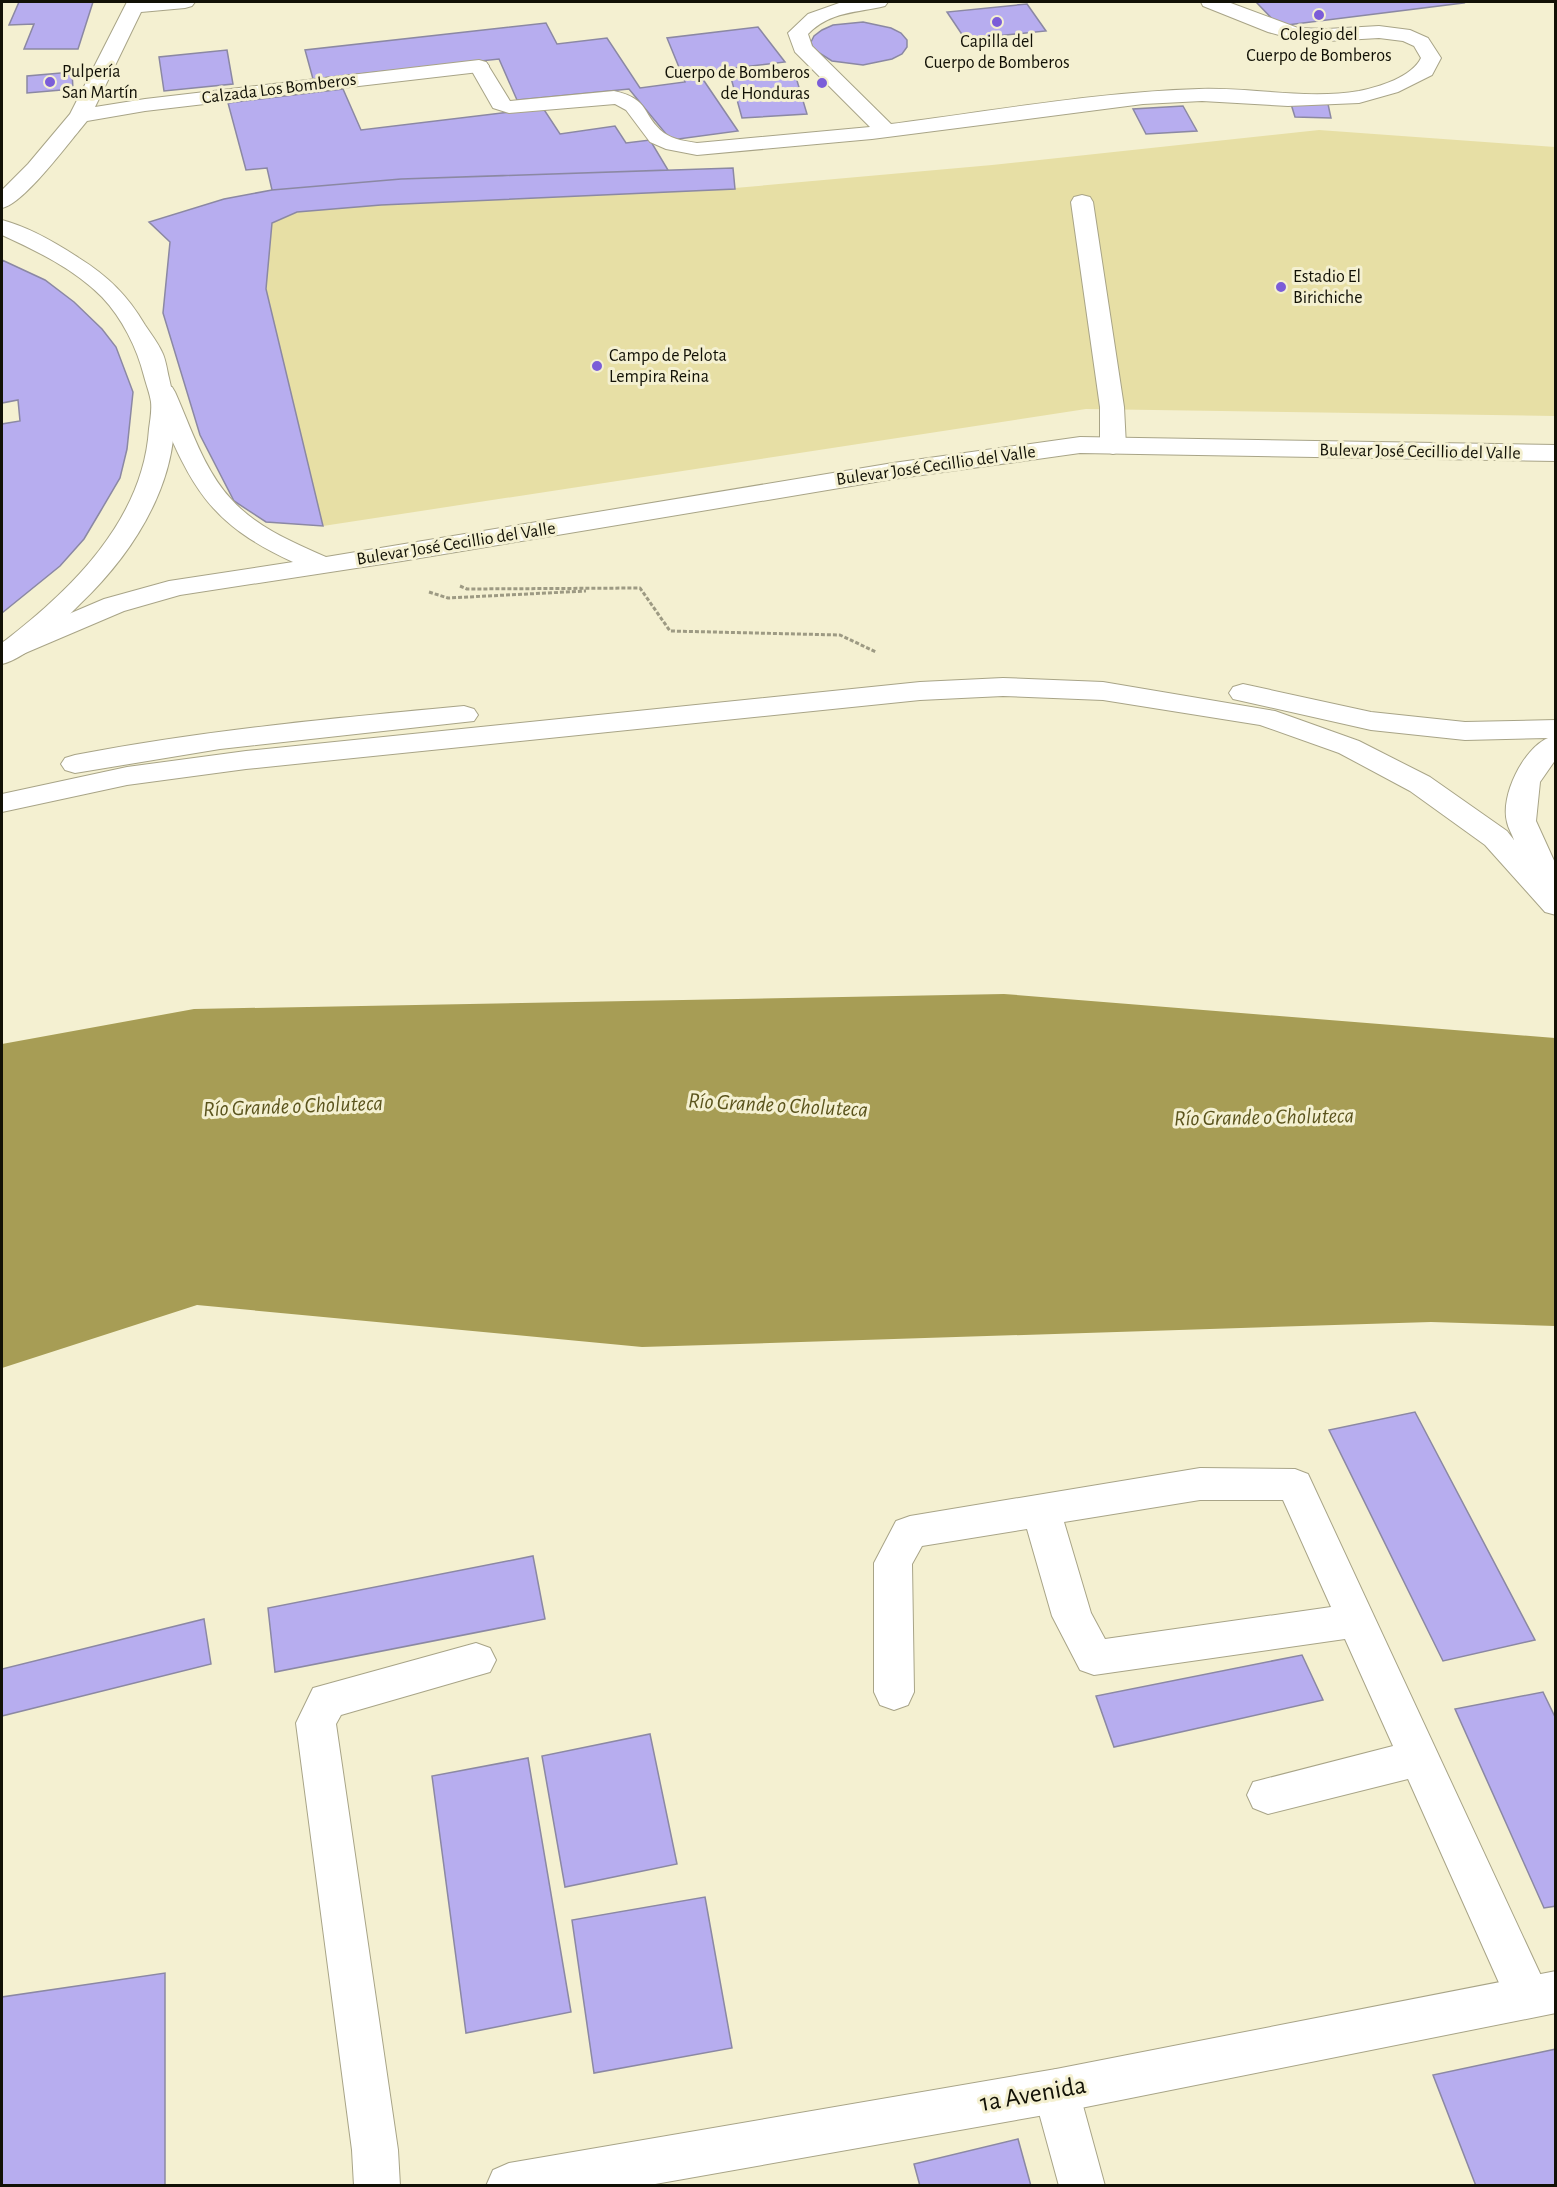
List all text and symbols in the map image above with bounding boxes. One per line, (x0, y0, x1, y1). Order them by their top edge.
marker: Colegio del Cuerpo de Bomberos (1312, 8, 1326, 22)
marker: Capilla del Cuerpo de Bomberos (990, 15, 1004, 29)
place label: Colegio del Cuerpo de Bomberos (1246, 26, 1392, 65)
place label: Capilla del Cuerpo de Bomberos (924, 33, 1070, 72)
place label: Pulpería San Martín (62, 63, 138, 102)
place label: Cuerpo de Bomberos de Honduras (665, 64, 810, 103)
street label: Calzada Los Bomberos (201, 71, 357, 107)
marker: Pulpería San Martín (43, 75, 57, 89)
marker: Cuerpo de Bomberos de Honduras (815, 76, 829, 90)
place label: Estadio El Birichiche (1293, 268, 1362, 307)
marker: Estadio El Birichiche (1274, 280, 1288, 294)
place label: Campo de Pelota Lempira Reina (609, 347, 727, 386)
marker: Campo de Pelota Lempira Reina (590, 359, 604, 373)
street label: Bulevar José Cecillio del Valle (1319, 441, 1521, 463)
street label: Bulevar José Cecillio del Valle (835, 443, 1037, 489)
street label: Bulevar José Cecillio del Valle (355, 519, 557, 569)
water label: Río Grande o Choluteca (688, 1089, 868, 1121)
water label: Río Grande o Choluteca (203, 1092, 383, 1120)
water label: Río Grande o Choluteca (1174, 1104, 1354, 1130)
street label: 1a Avenida (978, 2072, 1088, 2116)

